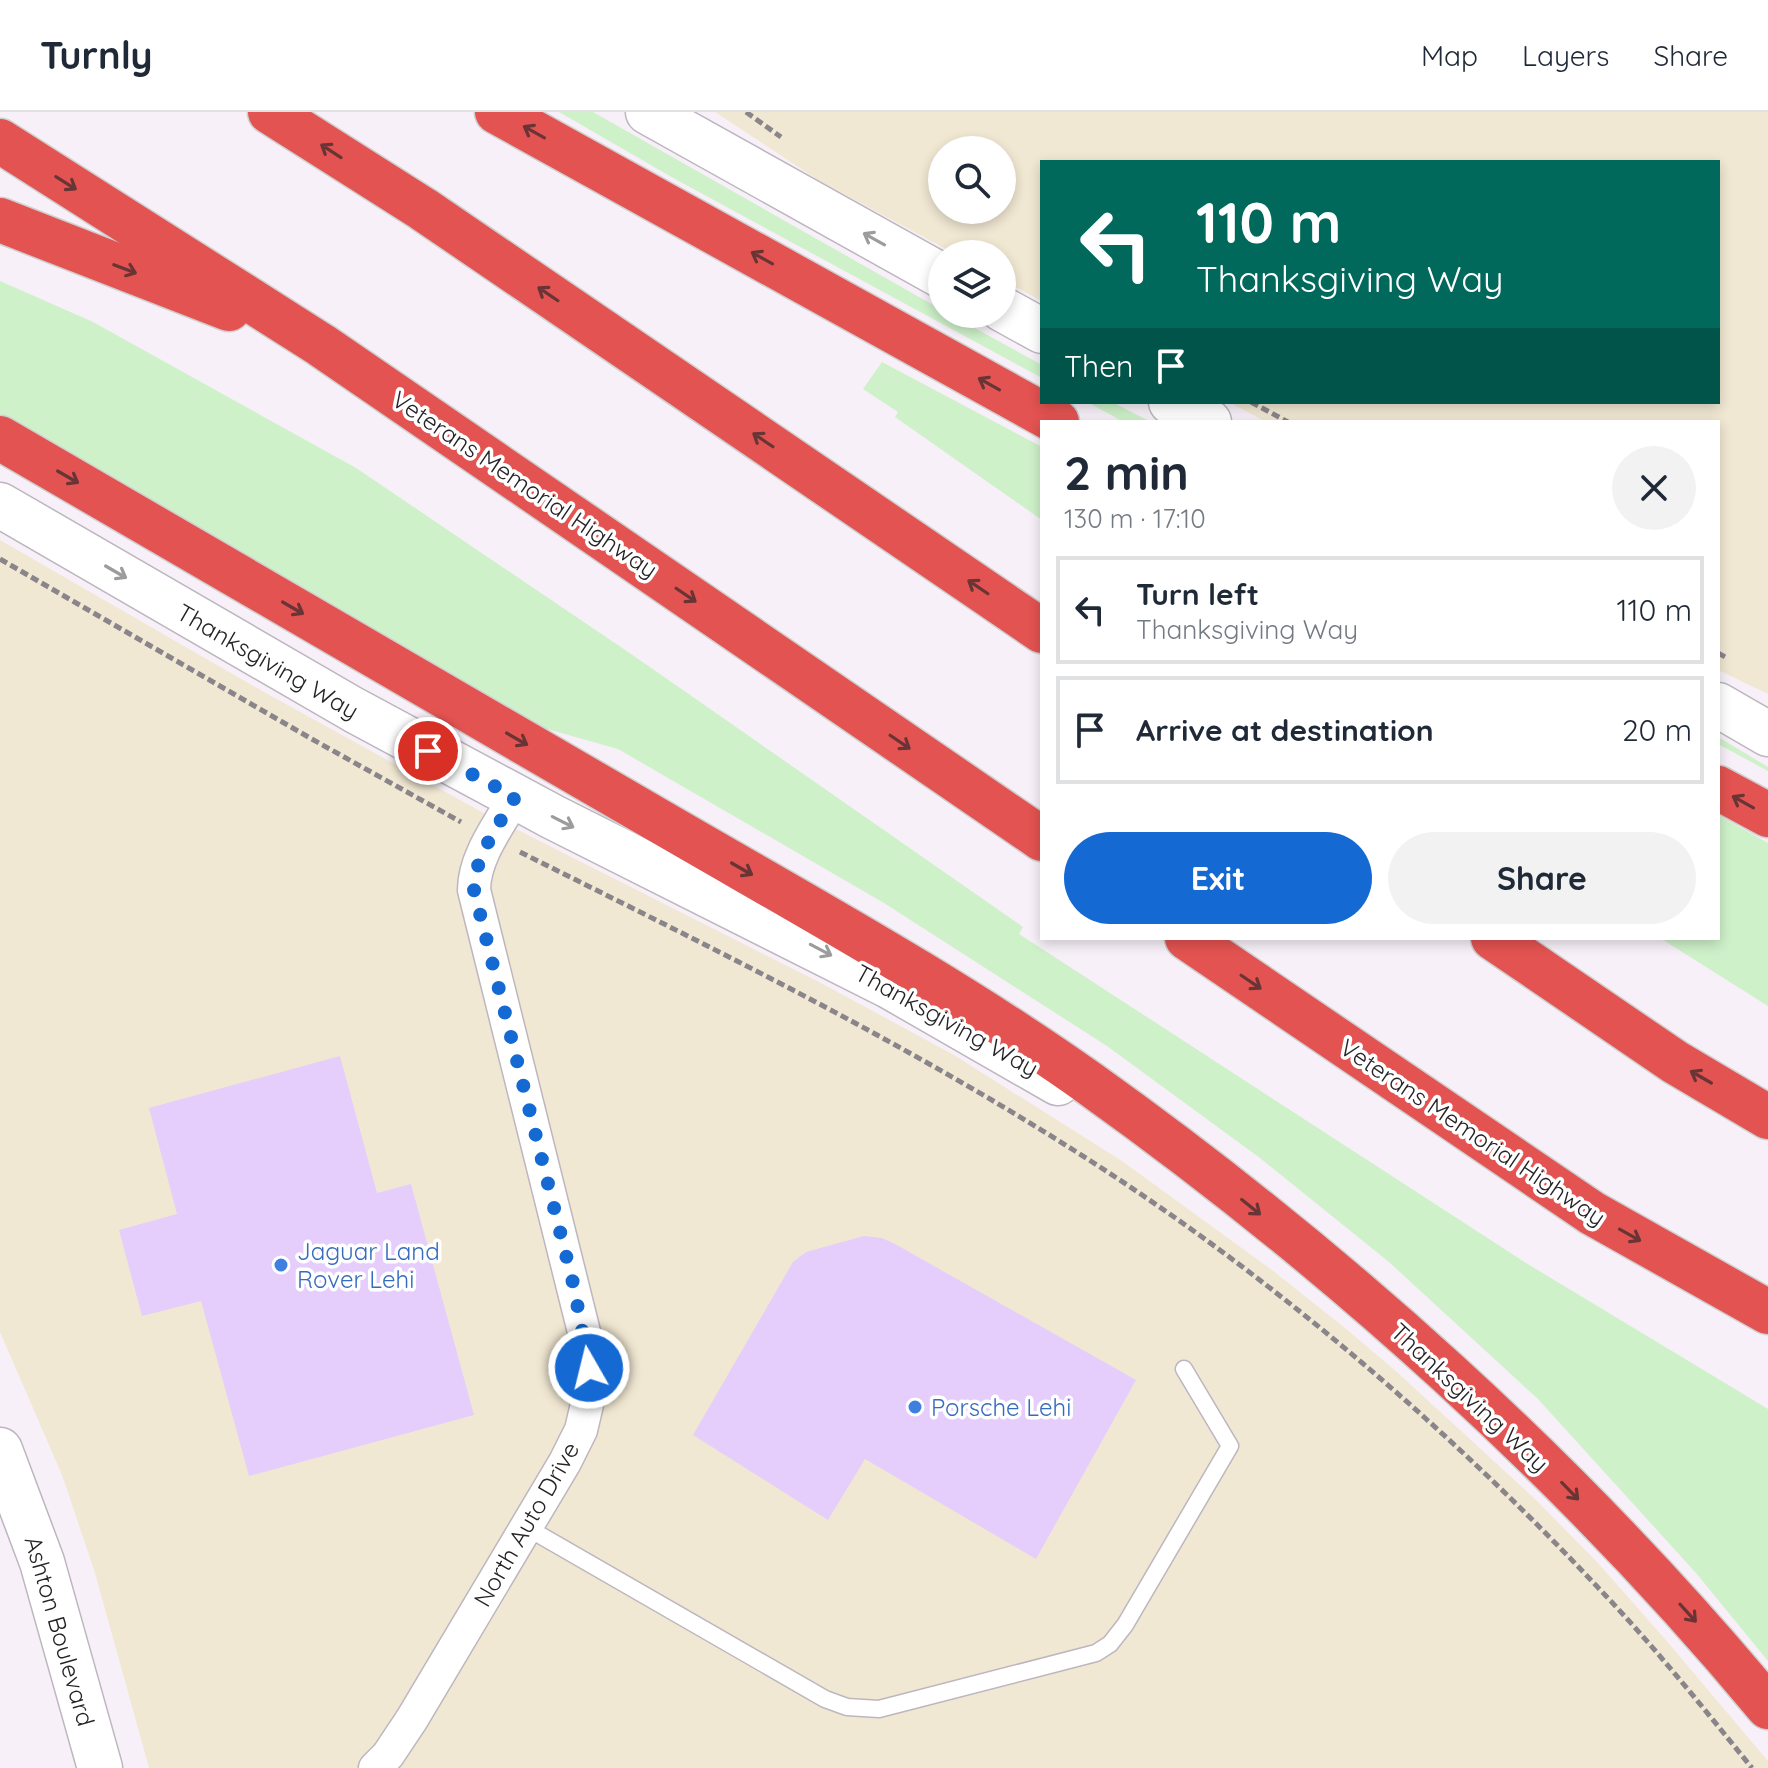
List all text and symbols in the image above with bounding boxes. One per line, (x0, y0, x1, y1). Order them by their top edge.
text: Turnly (40, 31, 153, 79)
text: Map (1421, 38, 1478, 73)
text: Layers (1522, 38, 1609, 73)
text: Share (1653, 38, 1728, 73)
one-way arrow (523, 124, 546, 140)
map controls (928, 136, 1016, 328)
button: search (928, 136, 1016, 224)
one-way arrow (320, 142, 343, 158)
one-way arrow (54, 175, 77, 191)
text: 110 m (1196, 187, 1341, 257)
icon: left (1064, 192, 1168, 296)
one-way arrow (862, 230, 886, 246)
button: layers (928, 240, 1016, 328)
one-way arrow (750, 250, 774, 266)
text: Thanksgiving Way (1196, 256, 1504, 301)
one-way arrow (112, 263, 137, 277)
one-way arrow (537, 286, 559, 302)
icon: arrive (1149, 344, 1193, 388)
text: Then (1064, 347, 1133, 385)
one-way arrow (978, 376, 1001, 392)
street label: Veterans Memorial Highway (387, 384, 663, 584)
one-way arrow (752, 432, 774, 449)
text: 2 min (1064, 442, 1189, 502)
button: close (1612, 446, 1696, 530)
one-way arrow (55, 470, 79, 485)
text: 130 m · 17:10 (1064, 502, 1206, 535)
one-way arrow (104, 564, 127, 580)
text: Turn left (1136, 575, 1259, 613)
one-way arrow (967, 579, 989, 595)
one-way arrow (674, 587, 696, 603)
icon: left (1068, 588, 1112, 632)
text: 110 m (1616, 591, 1692, 629)
street label: Thanksgiving Way (172, 597, 364, 725)
one-way arrow (280, 601, 304, 616)
text: Thanksgiving Way (1136, 613, 1358, 646)
icon: arrive (1068, 708, 1112, 752)
text: Arrive at destination (1136, 711, 1434, 749)
text: 20 m (1622, 711, 1692, 749)
pin (394, 717, 462, 785)
icon: arrive (406, 729, 450, 773)
one-way arrow (505, 731, 528, 747)
one-way arrow (889, 734, 911, 750)
one-way arrow (1732, 793, 1755, 809)
one-way arrow (550, 814, 574, 830)
button: Exit (1064, 832, 1372, 924)
button: Share (1388, 832, 1696, 924)
one-way arrow (730, 861, 753, 877)
one-way arrow (808, 943, 832, 959)
street label: Thanksgiving Way (850, 957, 1044, 1083)
one-way arrow (1239, 974, 1262, 990)
street label: Veterans Memorial Highway (1335, 1032, 1611, 1232)
one-way arrow (1690, 1069, 1713, 1085)
one-way arrow (1240, 1198, 1261, 1216)
one-way arrow (1618, 1227, 1641, 1243)
place label: Jaguar Land Rover Lehi (297, 1236, 440, 1294)
marker: Jaguar Land Rover Lehi (272, 1256, 290, 1274)
street label: Thanksgiving Way (1385, 1316, 1555, 1478)
position arrow (547, 1326, 631, 1410)
place label: Porsche Lehi (931, 1392, 1071, 1422)
marker: Porsche Lehi (906, 1398, 924, 1416)
street label: North Auto Drive (467, 1436, 585, 1612)
one-way arrow (1560, 1481, 1579, 1500)
street label: Ashton Boulevard (19, 1533, 101, 1729)
one-way arrow (1679, 1603, 1697, 1623)

